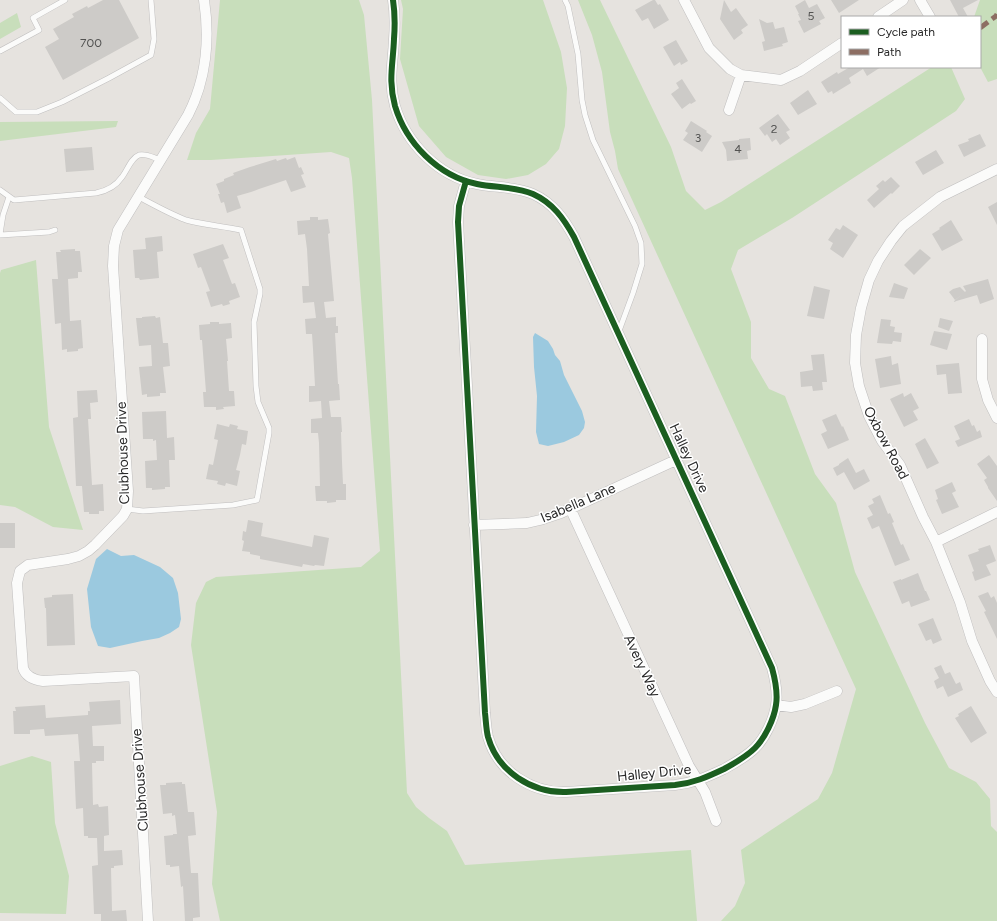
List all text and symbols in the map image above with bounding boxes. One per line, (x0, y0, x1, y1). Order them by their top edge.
house number: 5 (808, 9, 815, 23)
legend (841, 16, 981, 68)
text: Cycle path (877, 25, 935, 39)
house number: 700 (80, 36, 102, 50)
text: Path (877, 45, 901, 59)
house number: 2 (771, 122, 777, 136)
house number: 3 (695, 131, 701, 145)
house number: 4 (734, 142, 742, 156)
street label: Clubhouse Drive (113, 401, 133, 505)
street label: Oxbow Road (860, 404, 912, 482)
street label: Halley Drive (666, 421, 713, 496)
street label: Isabella Lane (538, 479, 618, 526)
street label: Avery Way (620, 632, 664, 700)
street label: Clubhouse Drive (128, 728, 152, 832)
street label: Halley Drive (616, 761, 692, 785)

